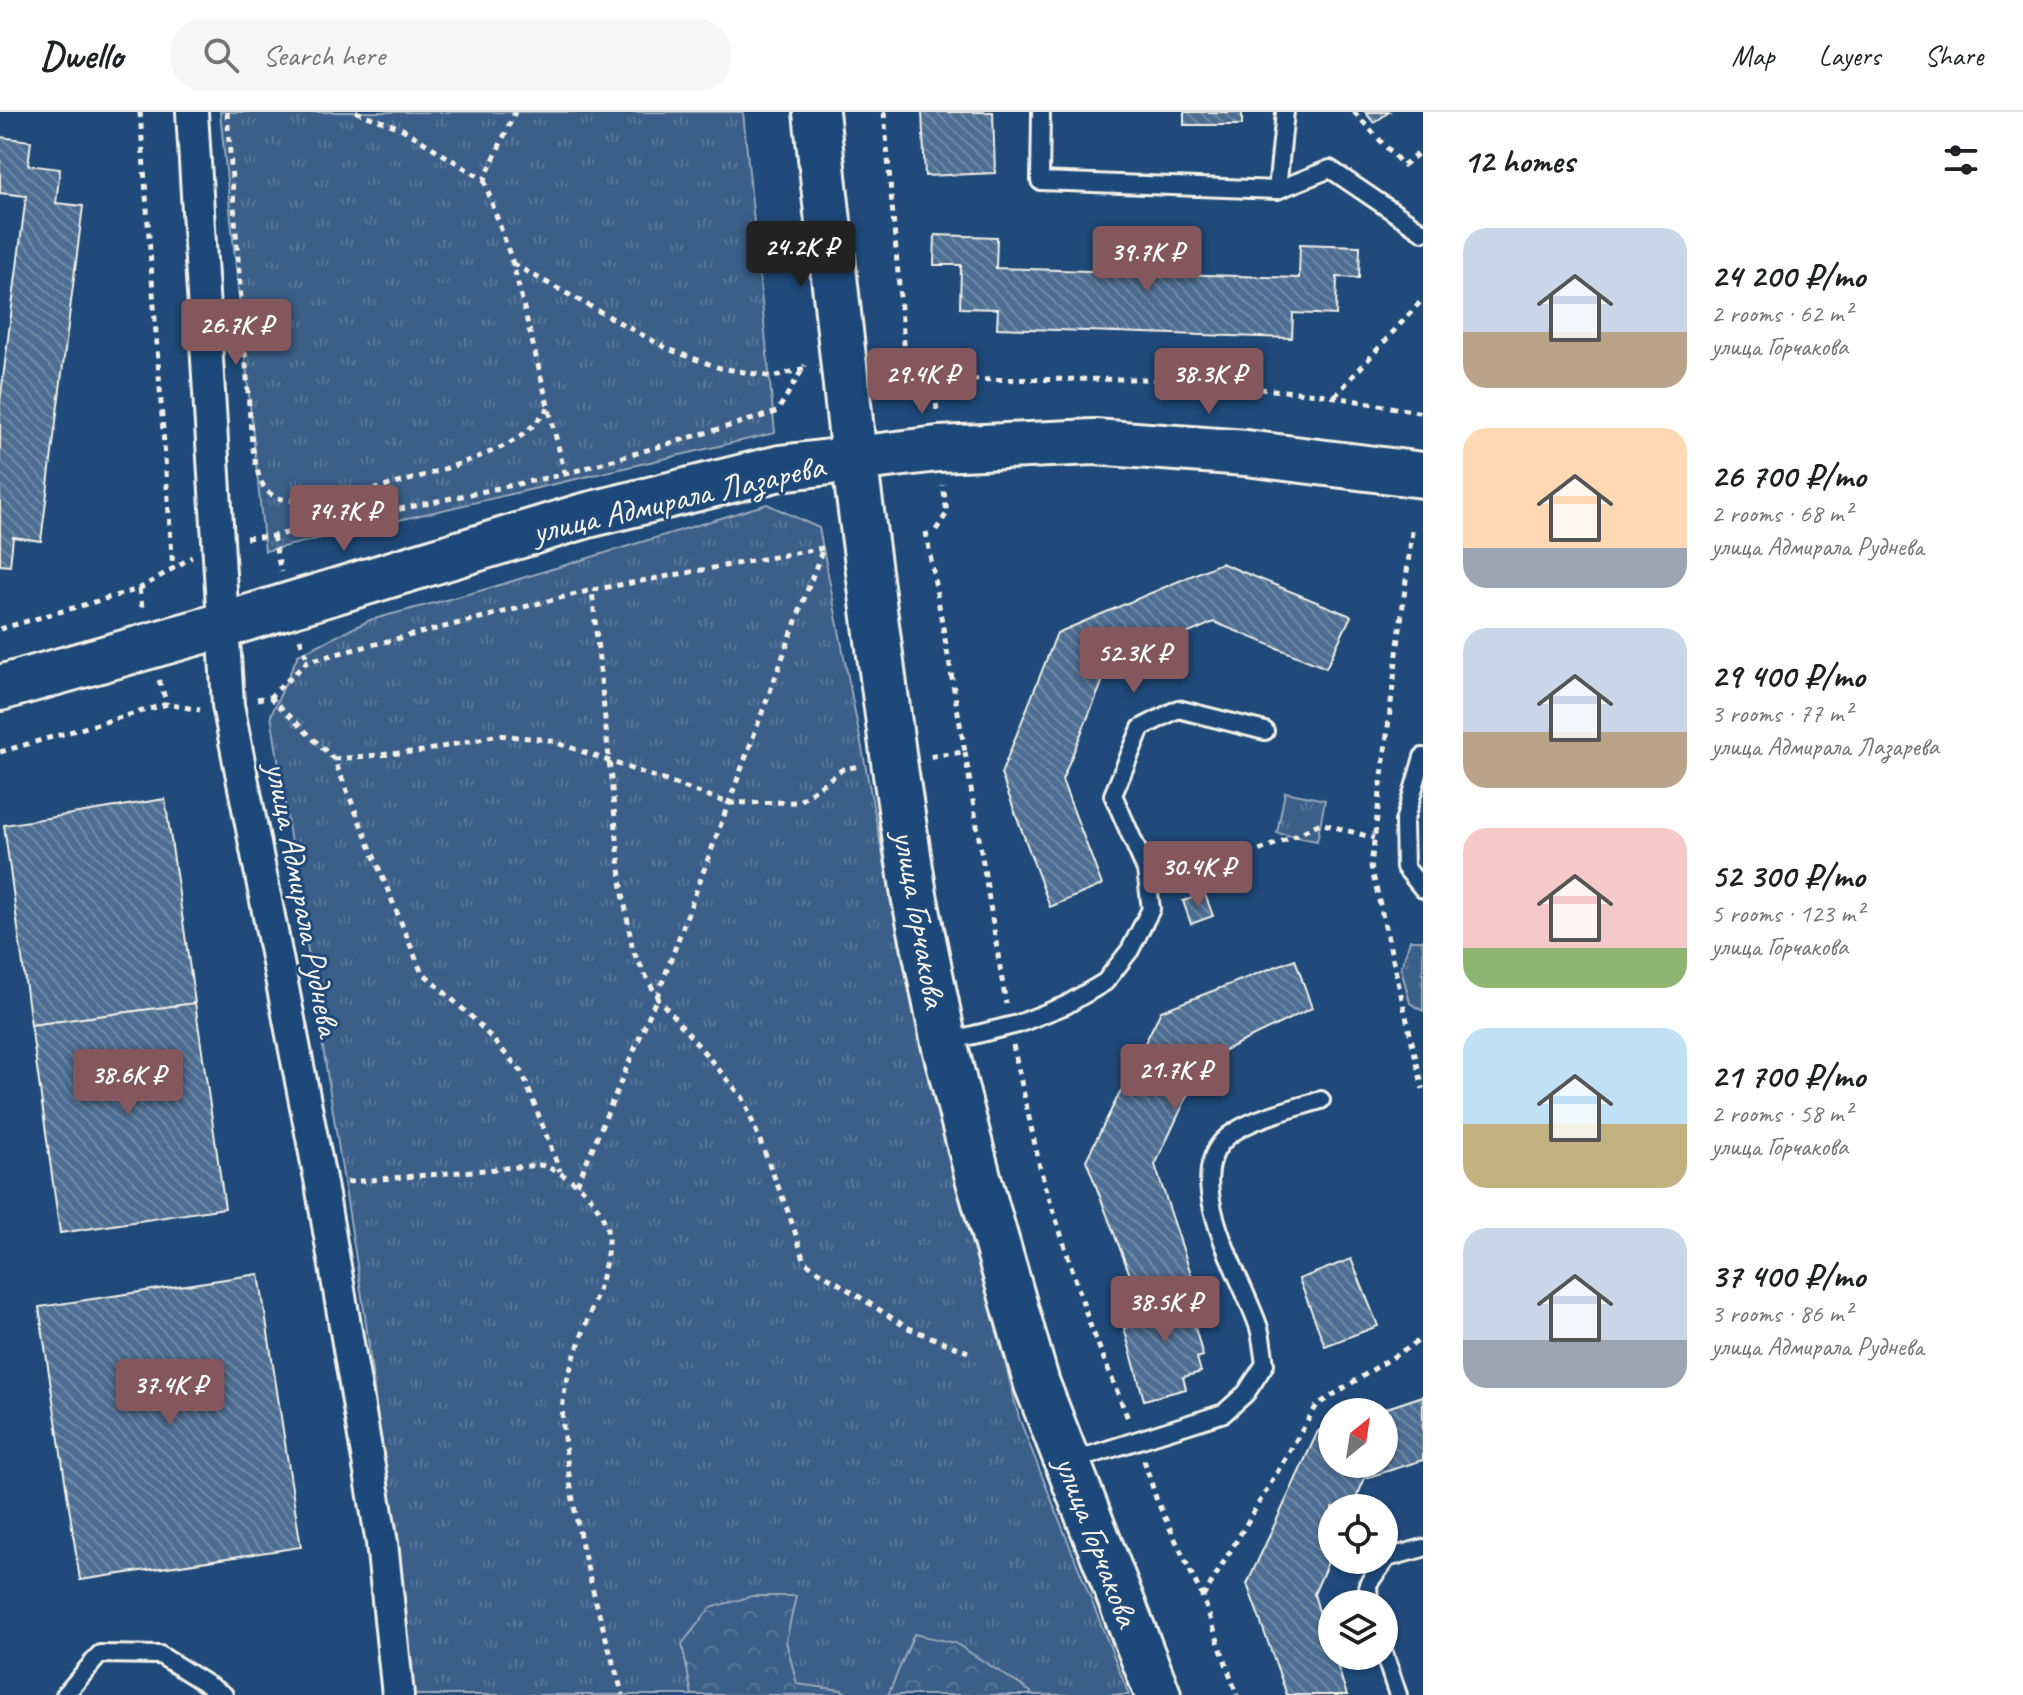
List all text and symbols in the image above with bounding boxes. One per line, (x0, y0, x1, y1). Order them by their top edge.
search box (171, 19, 731, 91)
text: Dwello (40, 32, 123, 79)
icon: search (199, 33, 243, 77)
text: Search here (263, 36, 385, 74)
text: Map (1732, 38, 1775, 73)
text: Layers (1819, 38, 1880, 73)
text: Share (1924, 38, 1983, 73)
icon: filters (1939, 138, 1983, 182)
text: 12 homes (1463, 139, 1574, 182)
pin: 24.2K ₽ (727, 221, 875, 289)
pin: 39.7K ₽ (1073, 226, 1221, 294)
text: 24.2K ₽ (764, 230, 838, 263)
text: 39.7K ₽ (1111, 235, 1183, 268)
text: 24 200 ₽/mo (1711, 254, 1865, 297)
icon: home (1527, 260, 1623, 356)
text: 2 rooms · 62 m² (1711, 297, 1852, 330)
pin: 26.7K ₽ (162, 299, 310, 367)
text: 26.7K ₽ (199, 308, 273, 341)
text: улица Горчакова (1711, 330, 1848, 363)
pin: 29.4K ₽ (848, 348, 996, 416)
pin: 38.3K ₽ (1135, 348, 1283, 416)
text: 29.4K ₽ (886, 357, 958, 390)
text: 38.3K ₽ (1172, 357, 1246, 390)
street label: улица Адмирала Лазарева (526, 444, 830, 553)
text: 26 700 ₽/mo (1711, 454, 1866, 497)
icon: home (1527, 460, 1623, 556)
pin: 74.7K ₽ (270, 485, 418, 553)
text: 74.7K ₽ (308, 494, 380, 527)
text: 2 rooms · 68 m² (1711, 497, 1852, 530)
text: улица Адмирала Руднева (1711, 530, 1924, 563)
pin: 52.3K ₽ (1060, 627, 1208, 695)
text: 52.3K ₽ (1098, 636, 1170, 669)
text: 29 400 ₽/mo (1711, 654, 1865, 697)
icon: home (1527, 660, 1623, 756)
text: 3 rooms · 77 m² (1711, 697, 1852, 730)
text: улица Адмирала Лазарева (1711, 730, 1939, 763)
street label: улица Адмирала Руднева (255, 756, 352, 1043)
street label: улица Горчакова (883, 825, 958, 1013)
pin: 30.4K ₽ (1124, 841, 1272, 909)
text: 30.4K ₽ (1161, 850, 1235, 883)
text: 52 300 ₽/mo (1711, 854, 1865, 897)
icon: home (1527, 860, 1623, 956)
text: 5 rooms · 123 m² (1711, 897, 1863, 930)
text: улица Горчакова (1711, 930, 1848, 963)
pin: 21.7K ₽ (1101, 1044, 1249, 1112)
pin: 38.6K ₽ (54, 1049, 202, 1117)
text: 21.7K ₽ (1138, 1053, 1212, 1086)
text: 21 700 ₽/mo (1711, 1054, 1865, 1097)
text: 38.6K ₽ (91, 1058, 165, 1091)
icon: home (1527, 1060, 1623, 1156)
text: 2 rooms · 58 m² (1711, 1097, 1852, 1130)
text: улица Горчакова (1711, 1130, 1848, 1163)
text: 37 400 ₽/mo (1711, 1254, 1865, 1297)
icon: home (1527, 1260, 1623, 1356)
pin: 38.5K ₽ (1091, 1276, 1239, 1344)
text: 38.5K ₽ (1129, 1285, 1201, 1318)
text: 3 rooms · 86 m² (1711, 1297, 1852, 1330)
text: улица Адмирала Руднева (1711, 1330, 1924, 1363)
pin: 37.4K ₽ (96, 1359, 244, 1427)
text: 37.4K ₽ (133, 1368, 207, 1401)
north arrow (1318, 1398, 1398, 1478)
map controls (1318, 1398, 1398, 1670)
street label: улица Горчакова (1045, 1448, 1151, 1635)
button: locate (1318, 1494, 1398, 1574)
button: layers (1318, 1590, 1398, 1670)

